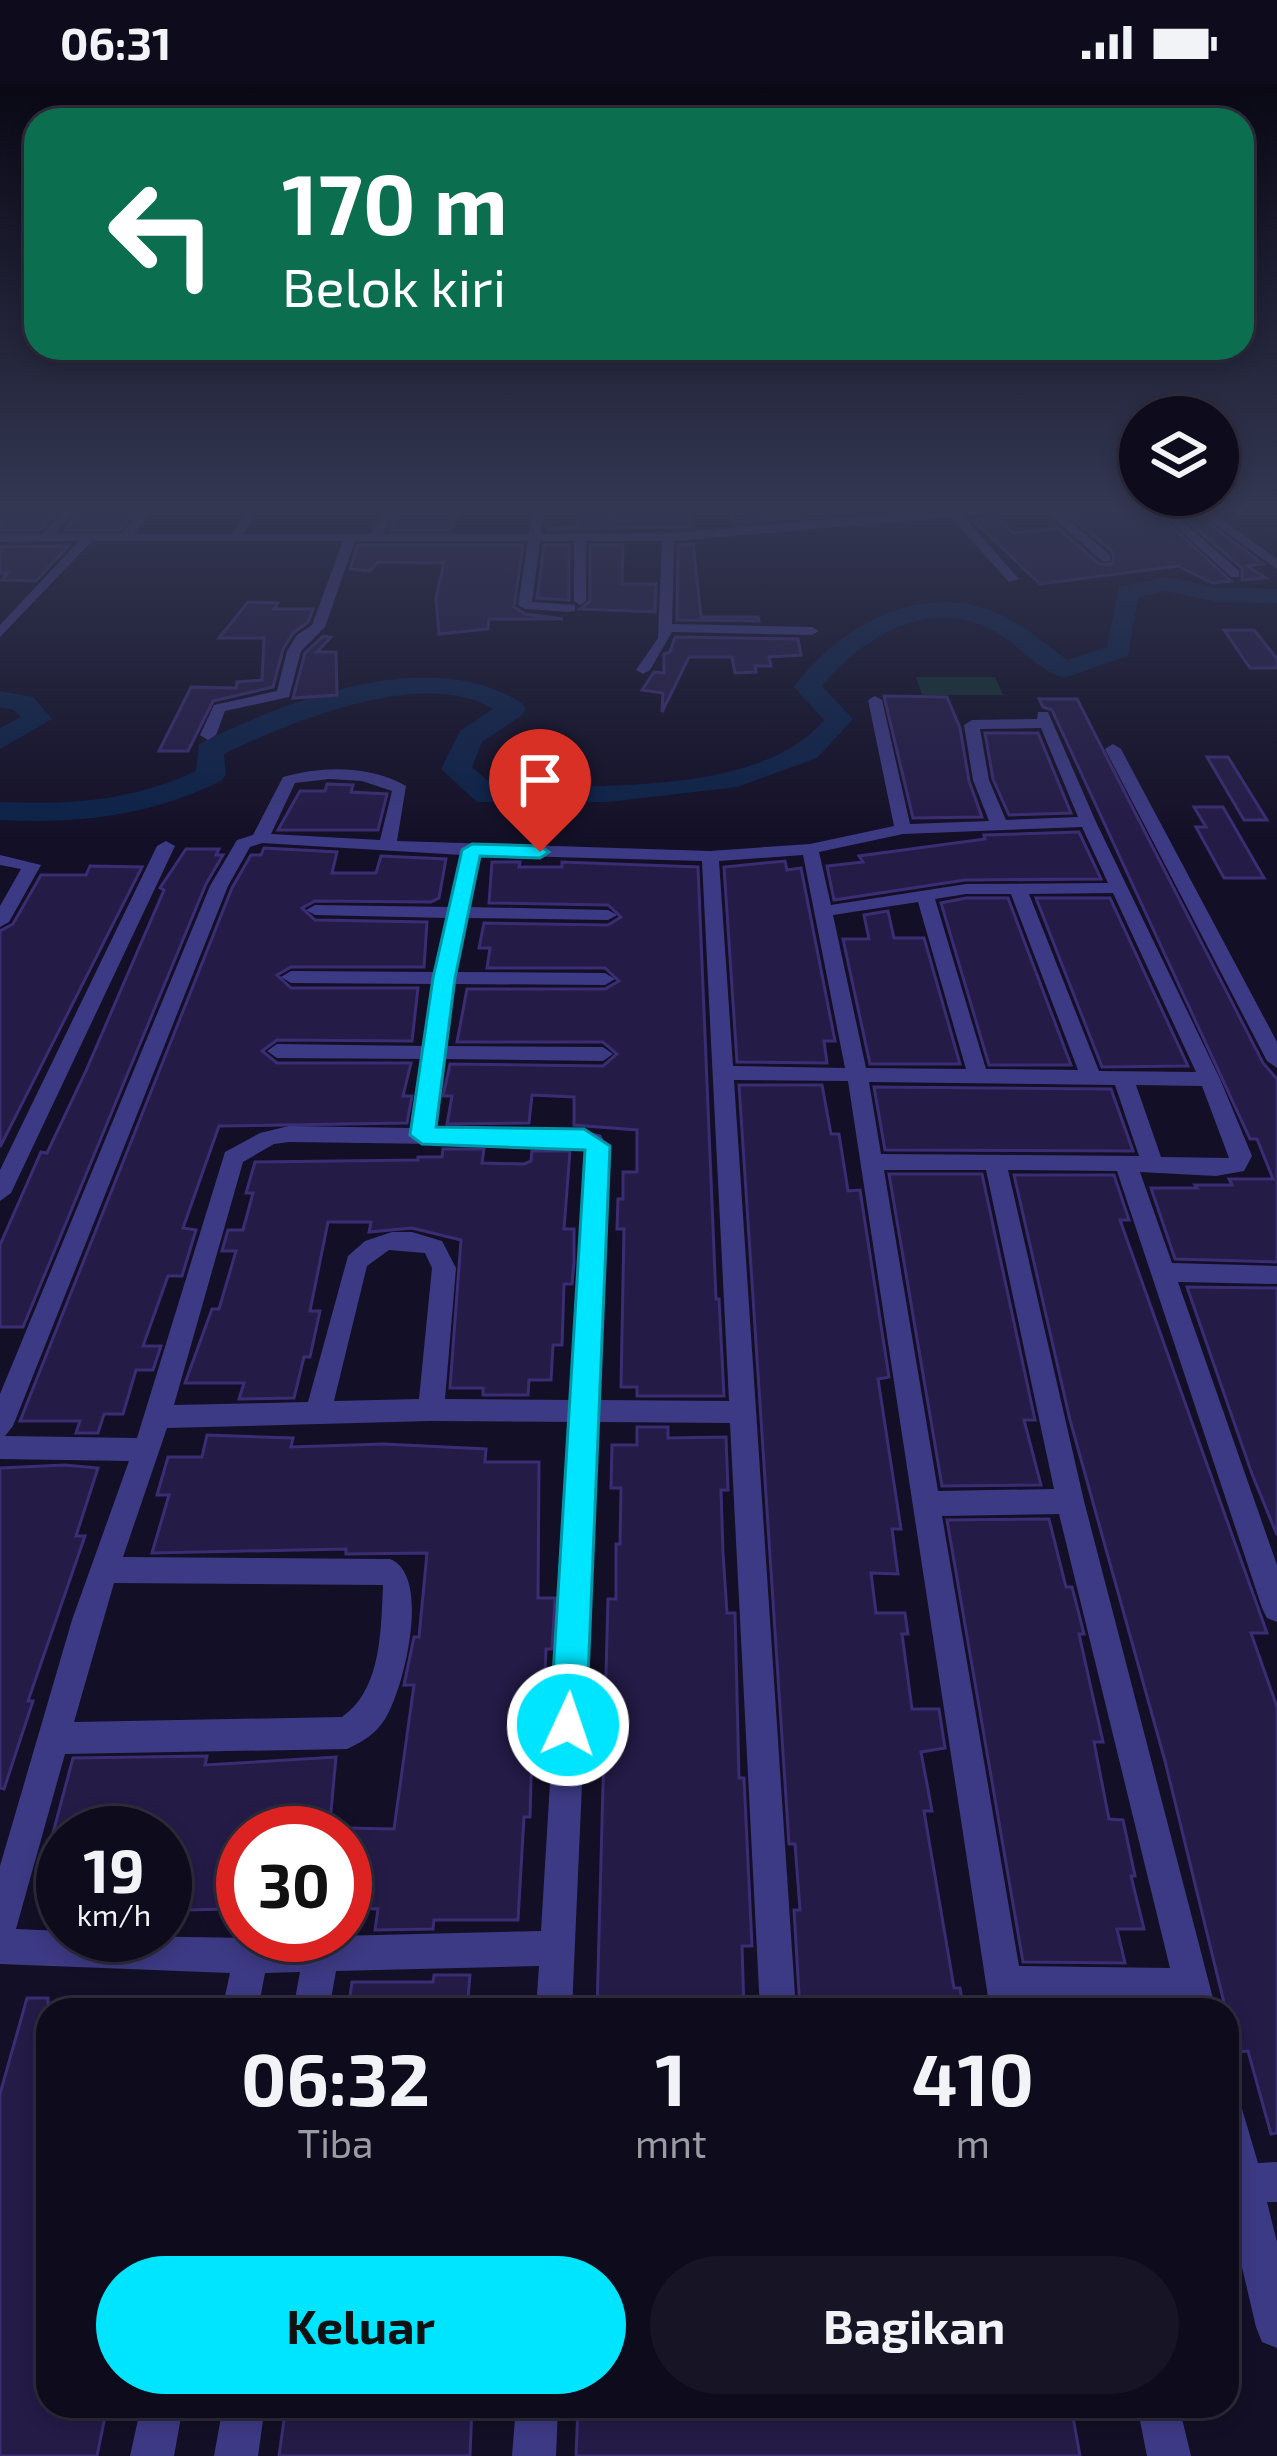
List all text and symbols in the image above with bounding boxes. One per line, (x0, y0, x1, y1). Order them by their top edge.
text: 06:31 (60, 15, 171, 69)
text: 170 m (282, 151, 508, 252)
icon: left (84, 156, 240, 312)
text: Belok kiri (282, 253, 506, 318)
map controls (1119, 396, 1239, 516)
button: layers (1119, 396, 1239, 516)
pin (489, 729, 591, 852)
icon: arrive (507, 747, 573, 813)
position arrow (505, 1662, 631, 1788)
speed limit sign: 30 (216, 1806, 372, 1962)
text: 19 (83, 1833, 145, 1905)
text: km/h (77, 1896, 151, 1932)
text: 06:32 (241, 2034, 430, 2120)
text: 1 (655, 2034, 686, 2120)
text: 410 (912, 2034, 1034, 2120)
text: Tiba (298, 2119, 373, 2166)
text: mnt (635, 2119, 707, 2166)
text: m (956, 2119, 990, 2166)
button: Keluar (96, 2256, 626, 2394)
button: Bagikan (650, 2256, 1179, 2394)

